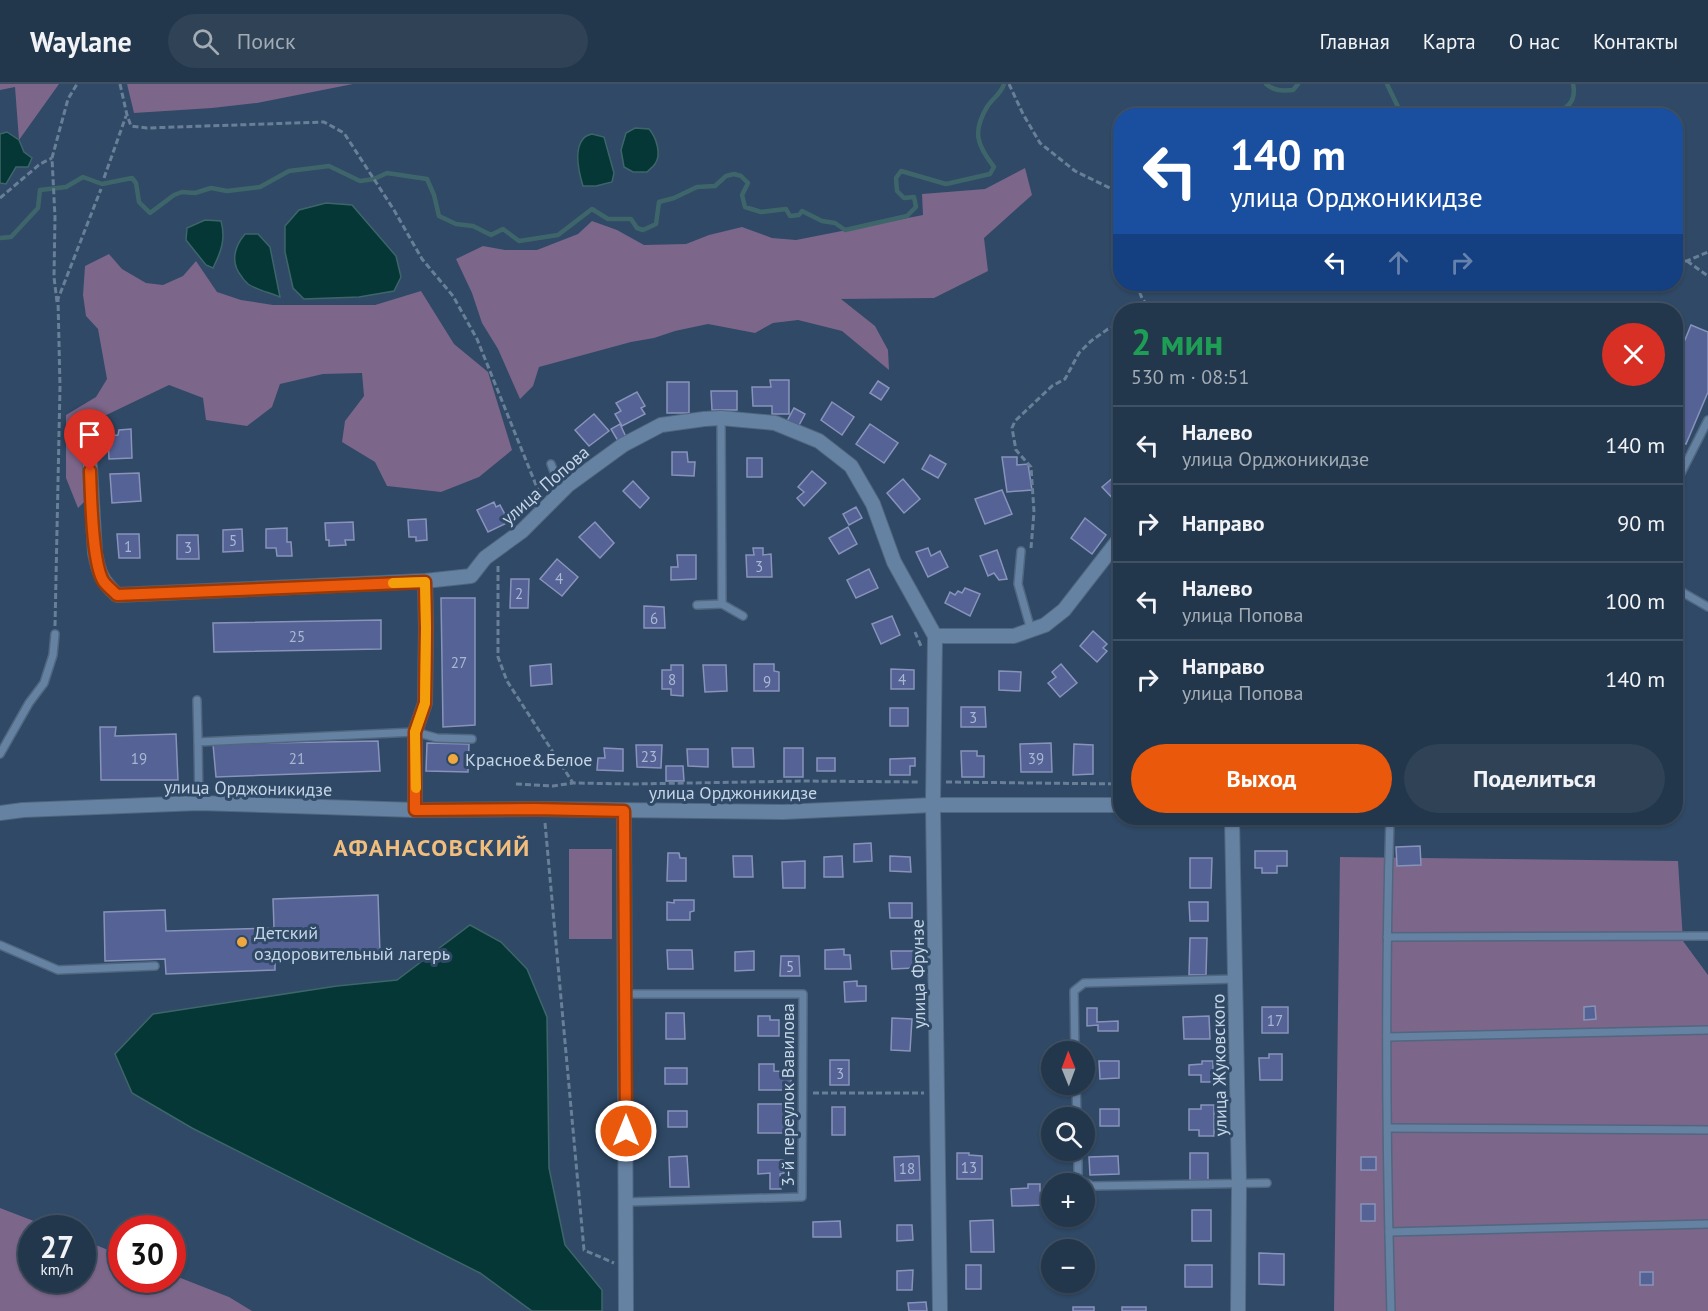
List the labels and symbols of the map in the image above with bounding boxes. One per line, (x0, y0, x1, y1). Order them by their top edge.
pin (64, 409, 115, 471)
street label: улица Попова (496, 440, 594, 530)
house number: 5 (229, 531, 237, 550)
house number: 1 (124, 537, 132, 556)
house number: 3 (184, 538, 192, 557)
house number: 3 (755, 557, 763, 576)
house number: 4 (555, 569, 563, 588)
house number: 2 (515, 584, 523, 603)
house number: 6 (650, 609, 658, 628)
house number: 25 (289, 627, 305, 646)
house number: 27 (451, 653, 467, 672)
house number: 8 (668, 670, 676, 689)
house number: 4 (898, 670, 906, 689)
house number: 9 (763, 672, 771, 691)
house number: 3 (969, 708, 977, 727)
house number: 23 (641, 747, 657, 766)
place label: Красное&Белое (465, 748, 592, 771)
house number: 19 (131, 749, 147, 768)
house number: 21 (289, 749, 305, 768)
house number: 39 (1028, 749, 1044, 768)
marker: Красное&Белое (446, 752, 460, 766)
street label: улица Орджоникидзе (164, 775, 332, 801)
street label: улица Орджоникидзе (649, 781, 817, 804)
district label: АФАНАСОВСКИЙ (333, 832, 531, 863)
street label: улица Фрунзе (906, 919, 930, 1029)
place label: Детский оздоровительный лагерь (254, 921, 450, 965)
marker: Детский оздоровительный лагерь (235, 935, 249, 949)
house number: 5 (786, 957, 794, 976)
street label: улица Жуковского (1206, 993, 1232, 1137)
street label: 3-й переулок Вавилова (776, 1003, 799, 1187)
house number: 17 (1267, 1011, 1283, 1030)
north arrow (1041, 1041, 1095, 1095)
house number: 3 (836, 1064, 844, 1083)
position arrow (594, 1099, 658, 1163)
house number: 13 (961, 1158, 977, 1177)
house number: 18 (899, 1159, 915, 1178)
speed limit sign: 30 (108, 1215, 186, 1293)

